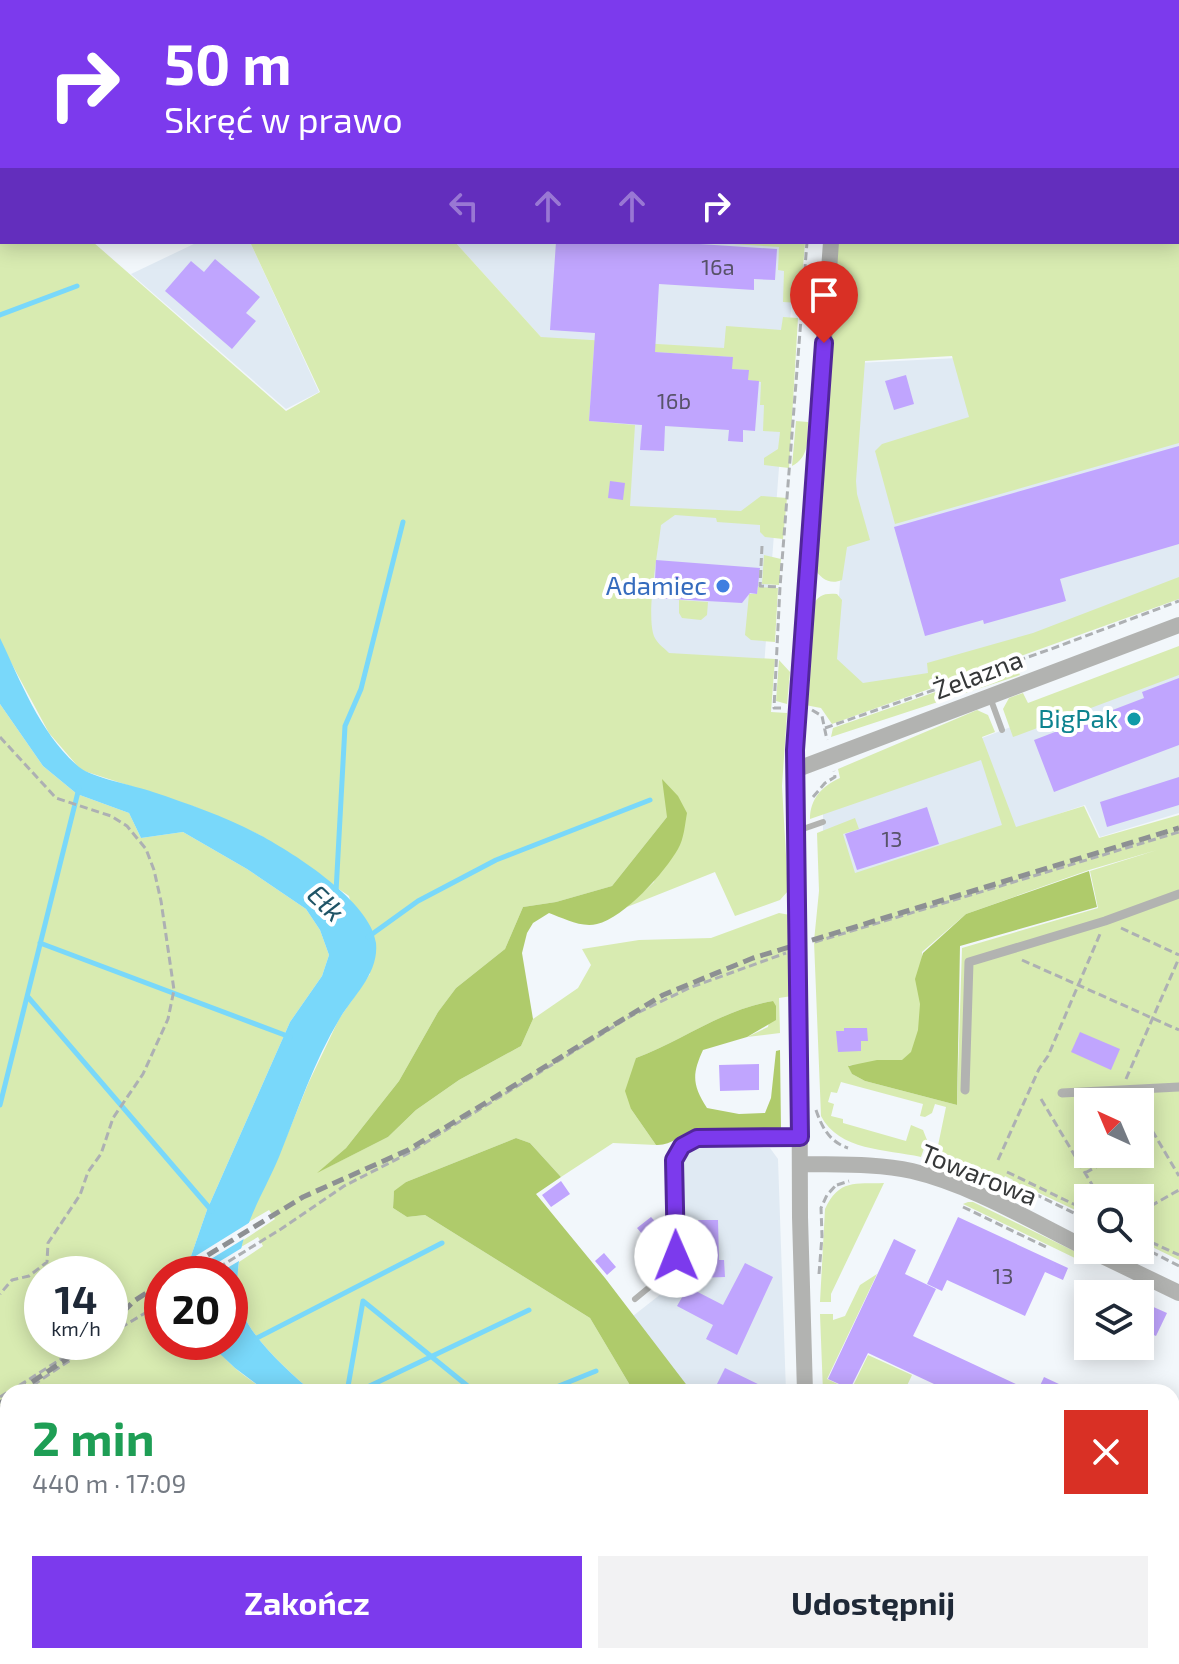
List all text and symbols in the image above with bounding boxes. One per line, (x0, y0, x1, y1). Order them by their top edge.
text: 50 m (164, 29, 292, 96)
icon: right (32, 32, 136, 136)
text: Skręć w prawo (164, 97, 403, 140)
icon: left (442, 184, 486, 228)
icon: ahead (526, 184, 570, 228)
icon: ahead (610, 184, 654, 228)
icon: right (694, 184, 738, 228)
house number: 16a (701, 253, 735, 279)
pin (790, 261, 858, 343)
icon: arrive (802, 273, 846, 317)
house number: 16b (657, 387, 691, 413)
place label: Adamiec (606, 569, 707, 600)
marker: Adamiec (714, 577, 732, 595)
street label: Żelazna (928, 642, 1027, 705)
place label: BigPak (1038, 702, 1118, 733)
marker: BigPak (1125, 710, 1143, 728)
house number: 13 (882, 825, 903, 851)
water label: Ełk (301, 877, 352, 928)
north arrow (1074, 1088, 1154, 1168)
map controls (1074, 1088, 1154, 1360)
street label: Towarowa (917, 1136, 1042, 1211)
button: search (1074, 1184, 1154, 1264)
position arrow (634, 1214, 718, 1298)
speed limit sign: 20 (144, 1256, 248, 1360)
house number: 13 (993, 1262, 1014, 1288)
text: 14 (55, 1274, 97, 1322)
button: layers (1074, 1280, 1154, 1360)
text: km/h (51, 1316, 101, 1340)
text: 2 min (32, 1408, 155, 1466)
button: close (1064, 1410, 1148, 1494)
text: 440 m · 17:09 (32, 1467, 186, 1498)
button: Zakończ (32, 1556, 582, 1648)
button: Udostępnij (598, 1556, 1148, 1648)

